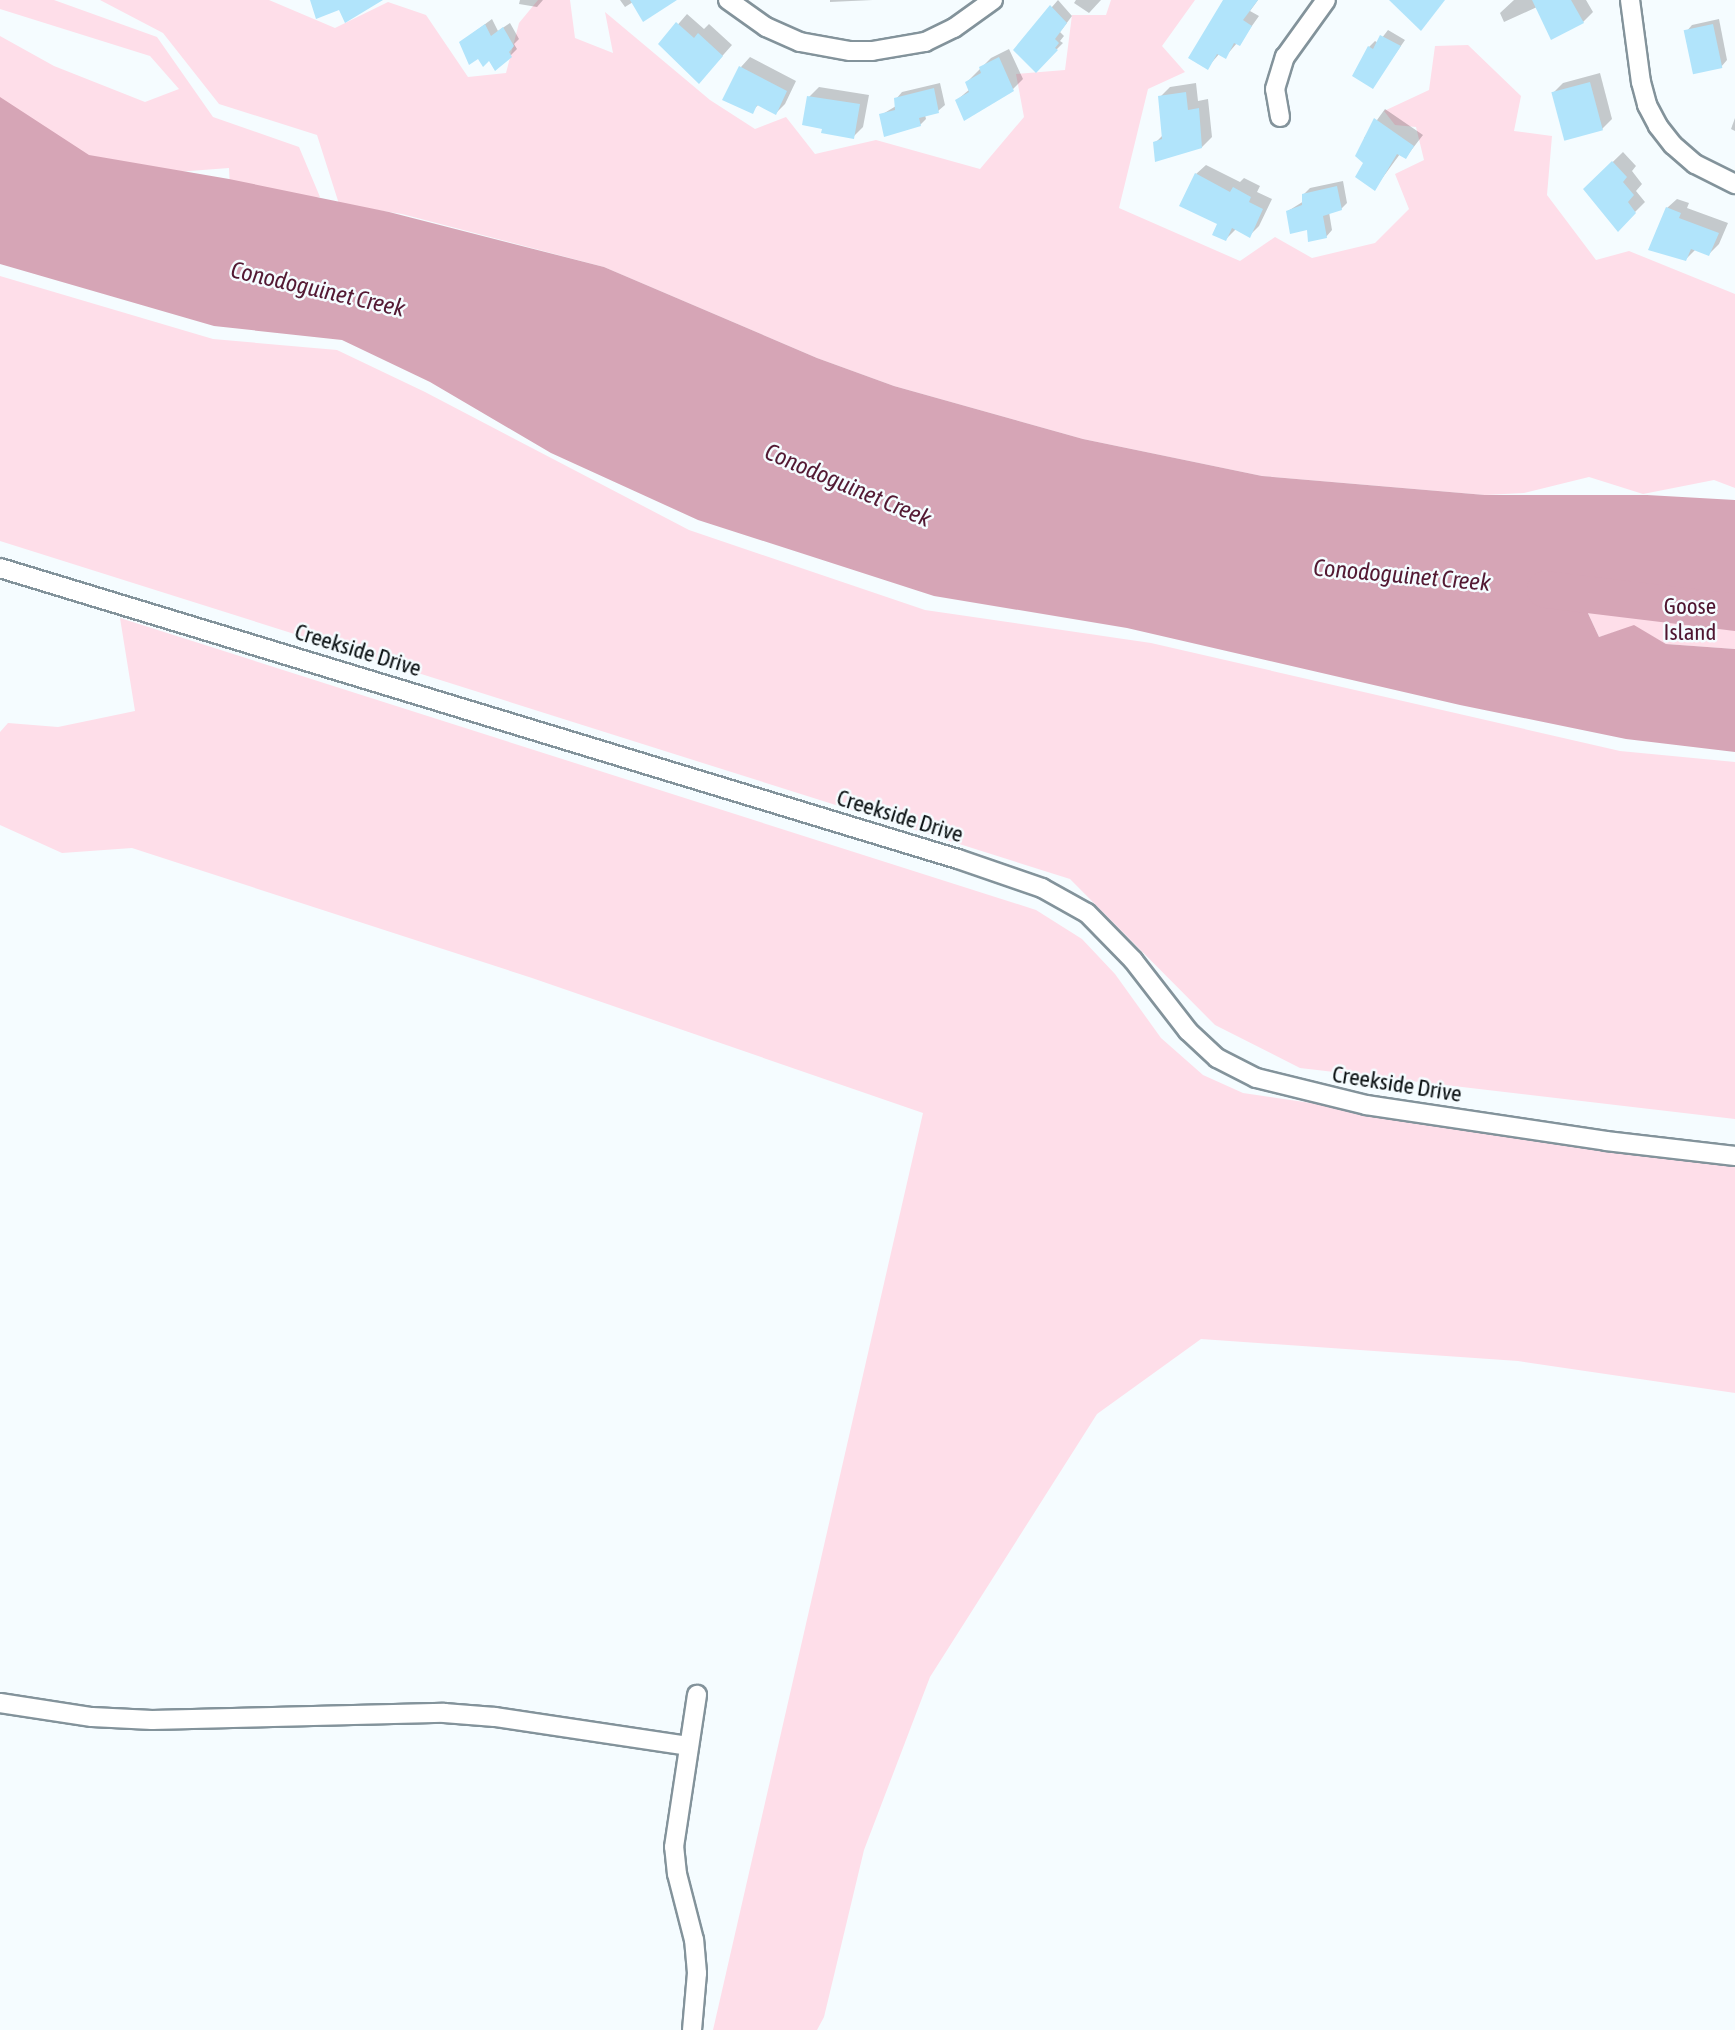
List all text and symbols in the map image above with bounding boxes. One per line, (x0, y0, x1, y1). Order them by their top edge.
water label: Conodoguinet Creek (228, 255, 408, 323)
water label: Conodoguinet Creek (761, 437, 935, 533)
water label: Conodoguinet Creek (1312, 553, 1492, 597)
park label: Goose Island (1664, 592, 1716, 646)
street label: Creekside Drive (292, 618, 424, 682)
street label: Creekside Drive (834, 784, 966, 848)
street label: Creekside Drive (1330, 1060, 1464, 1108)

